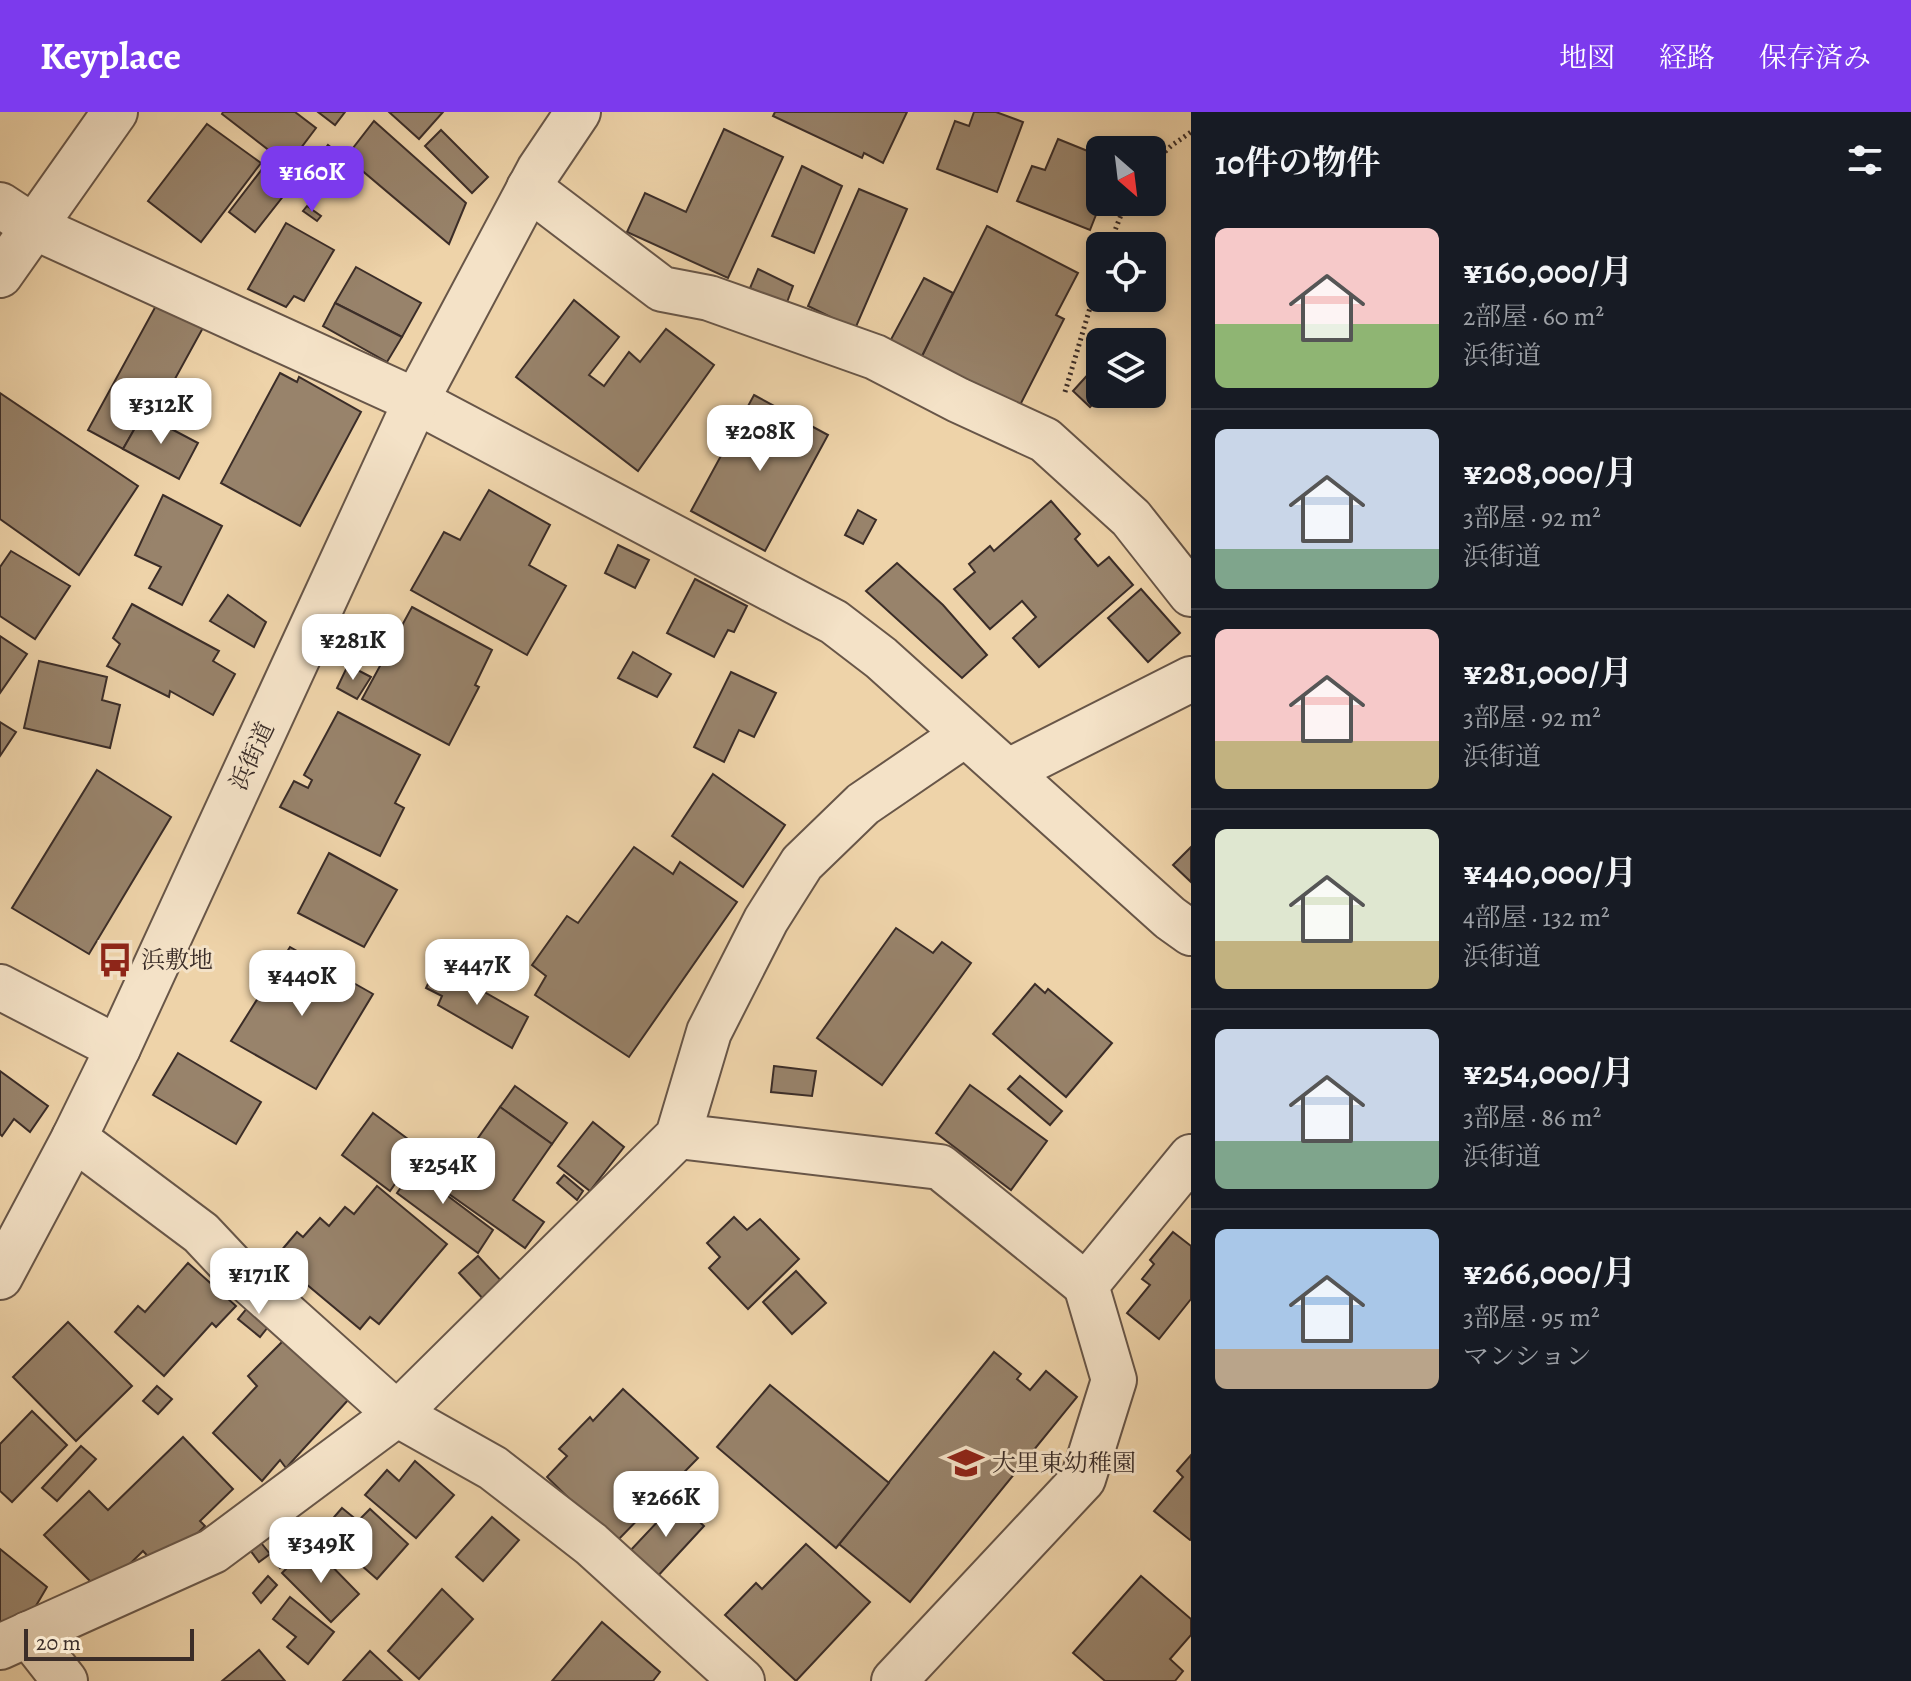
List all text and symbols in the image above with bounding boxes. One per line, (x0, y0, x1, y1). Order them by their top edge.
text: Keyplace (40, 30, 181, 82)
text: 地図 (1559, 39, 1615, 77)
text: 経路 (1659, 39, 1715, 77)
text: 保存済み (1759, 39, 1871, 77)
north arrow (1086, 136, 1166, 216)
map controls (1086, 136, 1166, 408)
icon: filters (1843, 138, 1887, 182)
text: 10件の物件 (1215, 139, 1380, 186)
pin: ¥160K (256, 146, 368, 214)
text: ¥160K (279, 154, 345, 189)
button: locate (1086, 232, 1166, 312)
text: ¥160,000/月 (1463, 248, 1633, 295)
icon: home (1279, 260, 1375, 356)
text: 2部屋 · 60 m² (1463, 299, 1604, 334)
button: layers (1086, 328, 1166, 408)
text: 浜街道 (1463, 338, 1541, 373)
pin: ¥312K (105, 378, 217, 446)
text: ¥312K (128, 386, 194, 421)
pin: ¥208K (704, 405, 816, 473)
text: ¥208K (725, 413, 795, 448)
text: ¥208,000/月 (1463, 449, 1638, 496)
icon: home (1279, 461, 1375, 557)
text: 3部屋 · 92 m² (1463, 500, 1601, 535)
text: 浜街道 (1463, 539, 1541, 574)
pin: ¥281K (297, 614, 409, 682)
text: ¥281K (320, 622, 386, 657)
text: ¥281,000/月 (1463, 649, 1633, 696)
icon: home (1279, 661, 1375, 757)
text: 3部屋 · 92 m² (1463, 700, 1601, 735)
street label: 浜街道 (222, 717, 282, 795)
text: 浜街道 (1463, 739, 1541, 774)
text: ¥440,000/月 (1463, 849, 1637, 896)
icon: home (1279, 861, 1375, 957)
text: 4部屋 · 132 m² (1463, 900, 1610, 935)
pin: ¥447K (421, 939, 533, 1007)
text: 浜街道 (1463, 939, 1541, 974)
bus stop icon: 浜敷地 (96, 941, 134, 979)
place label: 浜敷地 (141, 944, 213, 976)
text: ¥447K (443, 947, 511, 982)
pin: ¥440K (246, 950, 358, 1018)
text: ¥440K (267, 958, 337, 993)
text: ¥254,000/月 (1463, 1049, 1635, 1096)
icon: home (1279, 1061, 1375, 1157)
text: 3部屋 · 86 m² (1463, 1100, 1601, 1135)
pin: ¥254K (387, 1138, 499, 1206)
text: 浜街道 (1463, 1139, 1541, 1174)
text: ¥254K (409, 1146, 477, 1181)
pin: ¥171K (203, 1248, 315, 1316)
text: ¥266,000/月 (1463, 1249, 1636, 1296)
text: ¥171K (228, 1256, 290, 1291)
icon: home (1279, 1261, 1375, 1357)
text: 3部屋 · 95 m² (1463, 1300, 1600, 1335)
text: マンション (1463, 1339, 1592, 1374)
school or university icon: 大里東幼稚園 (947, 1444, 985, 1482)
place label: 大里東幼稚園 (992, 1447, 1136, 1479)
pin: ¥266K (610, 1471, 722, 1539)
text: ¥266K (632, 1479, 700, 1514)
pin: ¥349K (265, 1517, 377, 1585)
text: ¥349K (287, 1525, 355, 1560)
scale bar (24, 1625, 194, 1661)
text: 20 m (36, 1628, 81, 1658)

